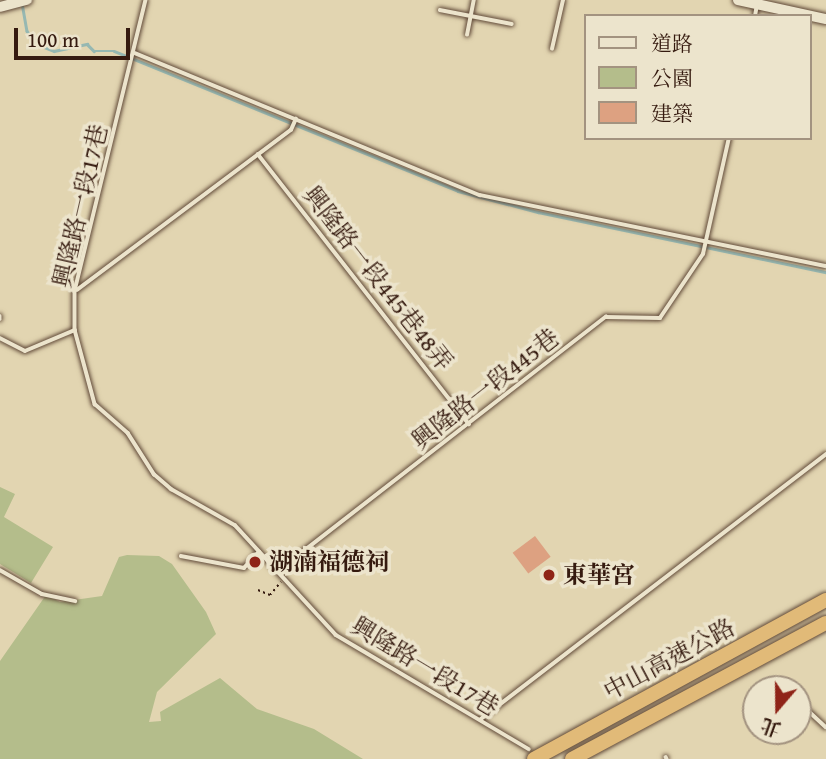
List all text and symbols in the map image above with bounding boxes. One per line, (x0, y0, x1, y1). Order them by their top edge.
scale bar (18, 14, 133, 58)
legend (584, 14, 812, 140)
text: 100 m (27, 24, 79, 55)
text: 道路 (651, 28, 693, 59)
text: 公園 (651, 63, 693, 94)
text: 建築 (651, 98, 693, 129)
street label: 興隆路一段17巷 (47, 121, 113, 291)
street label: 興隆路一段445巷48弄 (297, 180, 459, 376)
street label: 興隆路一段445巷 (406, 323, 564, 455)
place label: 湖湳福德祠 (269, 548, 389, 576)
marker: 湖湳福德祠 (247, 554, 263, 570)
place label: 東華宮 (563, 561, 635, 589)
marker: 東華宮 (541, 567, 557, 583)
street label: 興隆路一段17巷 (346, 611, 504, 721)
street label: 中山高速公路 (599, 612, 739, 706)
north arrow (742, 675, 812, 745)
text: 北 (757, 711, 784, 744)

